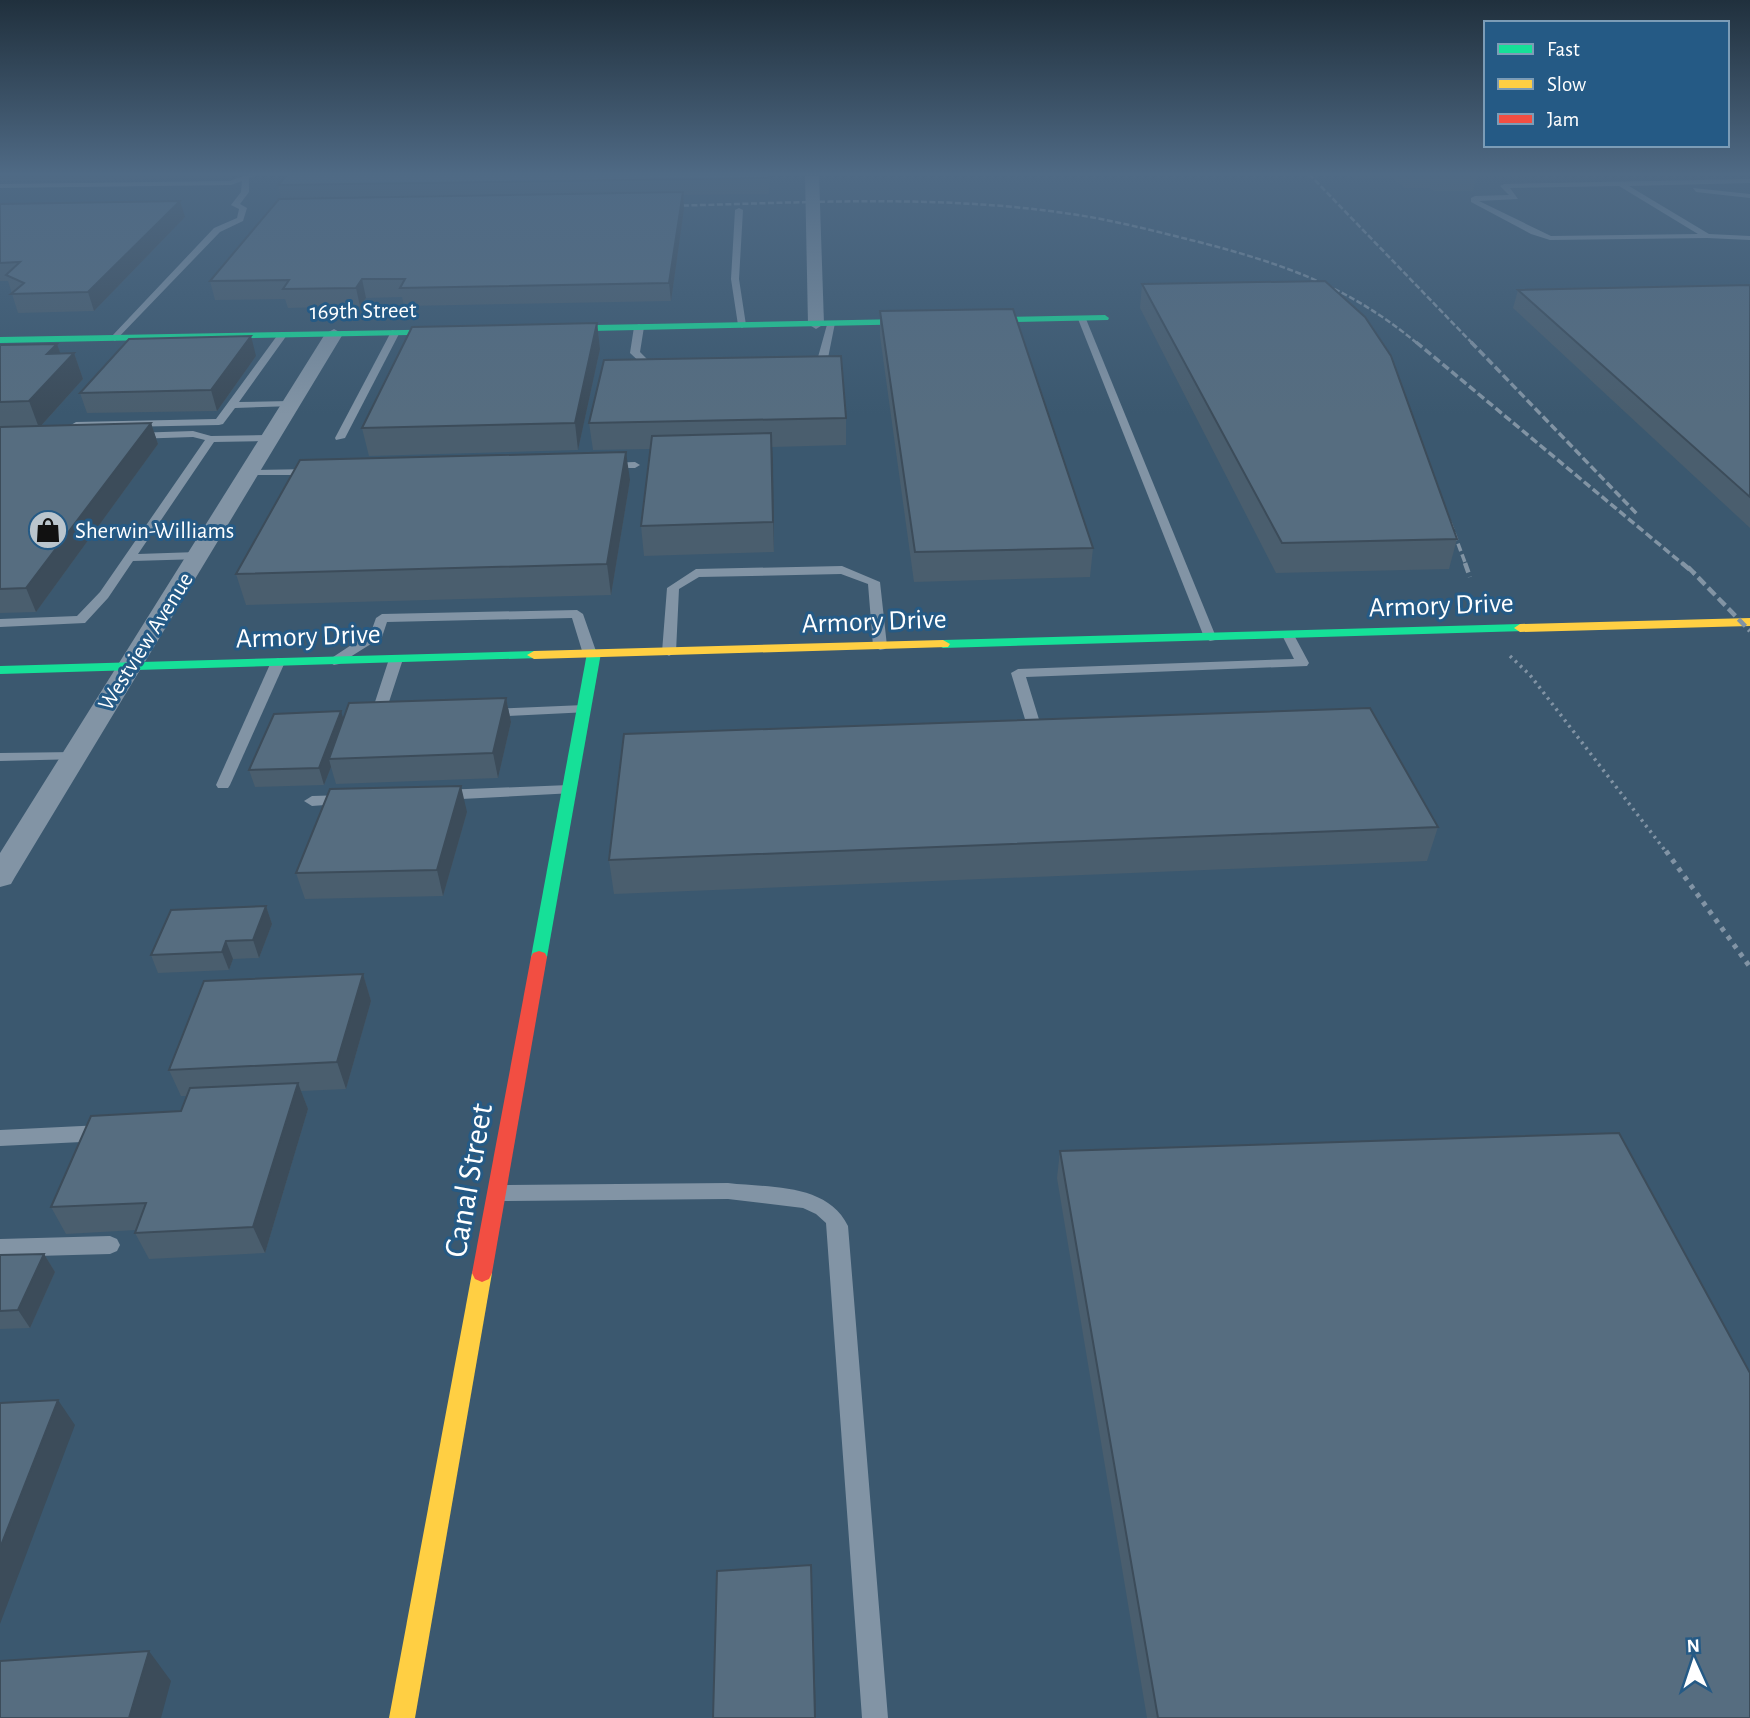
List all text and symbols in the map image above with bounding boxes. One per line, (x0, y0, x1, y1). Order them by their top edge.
legend (1484, 21, 1729, 147)
text: Fast (1547, 39, 1580, 60)
text: Slow (1547, 74, 1586, 95)
text: Jam (1547, 109, 1579, 130)
street label: 169th Street (309, 299, 417, 324)
shop icon: Sherwin-Williams (27, 509, 69, 551)
place label: Sherwin-Williams (75, 520, 234, 543)
street label: Westview Avenue (95, 569, 198, 715)
street label: Armory Drive (1368, 589, 1514, 623)
street label: Armory Drive (801, 605, 947, 639)
street label: Armory Drive (235, 620, 381, 654)
street label: Canal Street (440, 1100, 499, 1260)
north arrow (1659, 1627, 1729, 1697)
text: N (1686, 1637, 1700, 1656)

